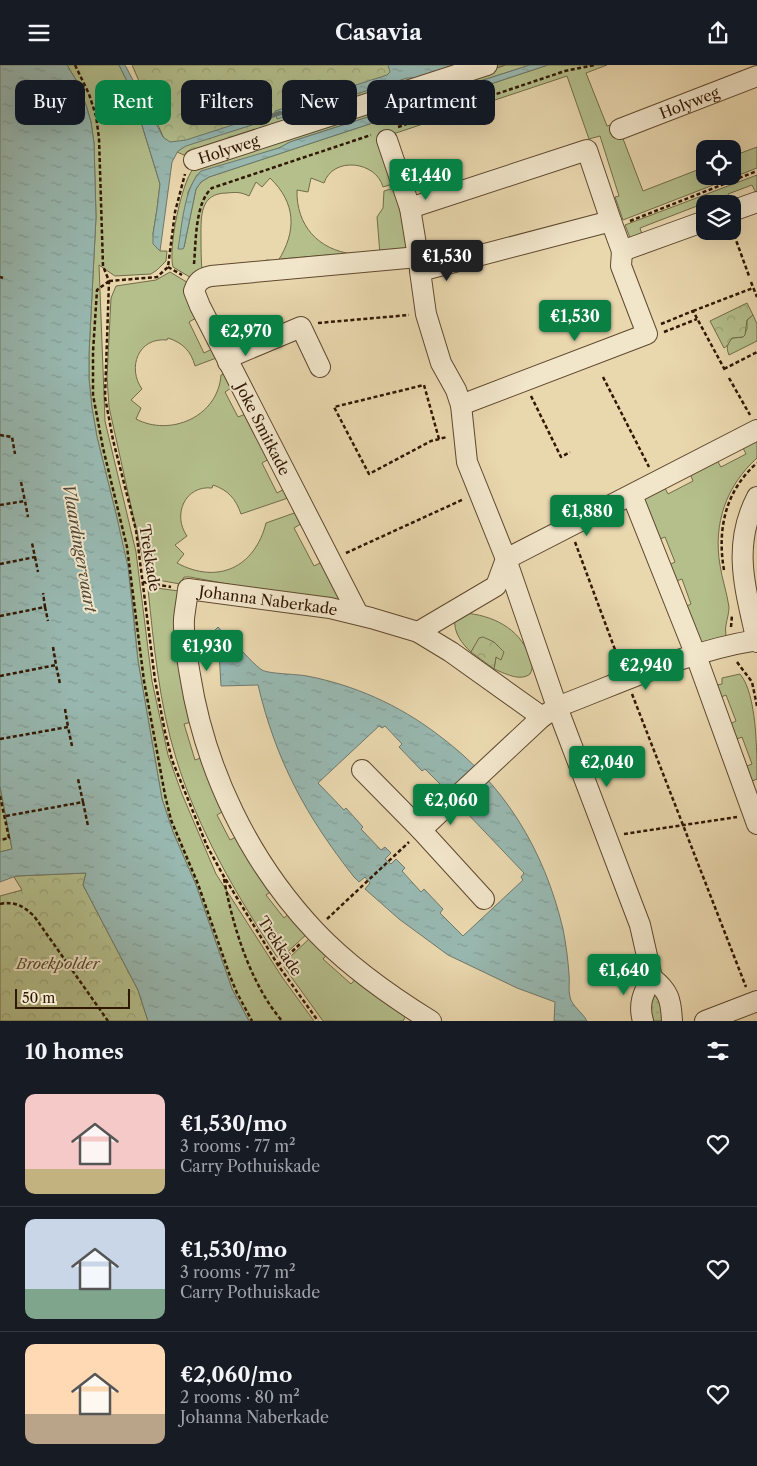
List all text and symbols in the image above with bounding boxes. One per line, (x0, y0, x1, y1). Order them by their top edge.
icon: menu (25, 19, 53, 47)
text: Casavia (335, 19, 422, 46)
icon: share (704, 19, 732, 47)
chip: Buy (15, 80, 85, 125)
chip: Rent (95, 80, 171, 125)
chip: Filters (181, 80, 272, 125)
chip: New (282, 80, 357, 125)
chip: Apartment (367, 80, 495, 125)
street label: Holyweg (656, 82, 722, 122)
street label: Holyweg (195, 130, 261, 168)
map controls (696, 140, 741, 240)
button: locate (696, 140, 741, 185)
pin: €1,440 (385, 159, 467, 201)
text: €1,440 (401, 165, 451, 185)
button: layers (696, 195, 741, 240)
pin: €1,530 (406, 239, 488, 282)
text: €1,530 (422, 246, 472, 266)
pin: €1,530 (534, 299, 616, 342)
text: €1,530 (550, 306, 600, 326)
pin: €2,970 (205, 315, 287, 357)
text: €2,970 (220, 321, 272, 341)
street label: Joke Smitkade (231, 378, 294, 478)
water label: Vlaardingervaart (59, 482, 101, 615)
pin: €1,880 (546, 495, 628, 537)
text: €1,880 (561, 501, 613, 521)
street label: Trekkade (135, 523, 165, 593)
street label: Johanna Naberkade (196, 581, 340, 619)
pin: €1,930 (166, 629, 248, 672)
text: €1,930 (182, 636, 232, 656)
pin: €2,940 (605, 649, 687, 691)
text: €2,940 (620, 655, 672, 675)
pin: €2,040 (566, 745, 648, 788)
text: €2,040 (580, 752, 634, 772)
pin: €2,060 (410, 783, 492, 826)
text: €2,060 (424, 790, 478, 810)
street label: Trekkade (254, 913, 306, 979)
pin: €1,640 (583, 953, 665, 996)
park label: Broekpolder (15, 954, 101, 973)
text: €1,640 (599, 960, 650, 980)
scale bar (15, 986, 130, 1009)
text: 50 m (22, 989, 55, 1007)
icon: filters (704, 1037, 732, 1065)
text: 10 homes (25, 1039, 124, 1064)
text: €1,530/mo (180, 1111, 287, 1136)
icon: home (65, 1114, 125, 1174)
icon: heart (704, 1130, 732, 1158)
text: 3 rooms · 77 m² (180, 1136, 296, 1156)
text: Carry Pothuiskade (180, 1156, 320, 1176)
text: €1,530/mo (180, 1237, 287, 1262)
icon: home (65, 1239, 125, 1299)
icon: heart (704, 1255, 732, 1283)
text: 3 rooms · 77 m² (180, 1262, 296, 1282)
text: Carry Pothuiskade (180, 1282, 320, 1302)
text: €2,060/mo (180, 1362, 292, 1387)
icon: home (65, 1364, 125, 1424)
icon: heart (704, 1380, 732, 1408)
text: 2 rooms · 80 m² (180, 1387, 300, 1407)
text: Johanna Naberkade (180, 1407, 329, 1427)

